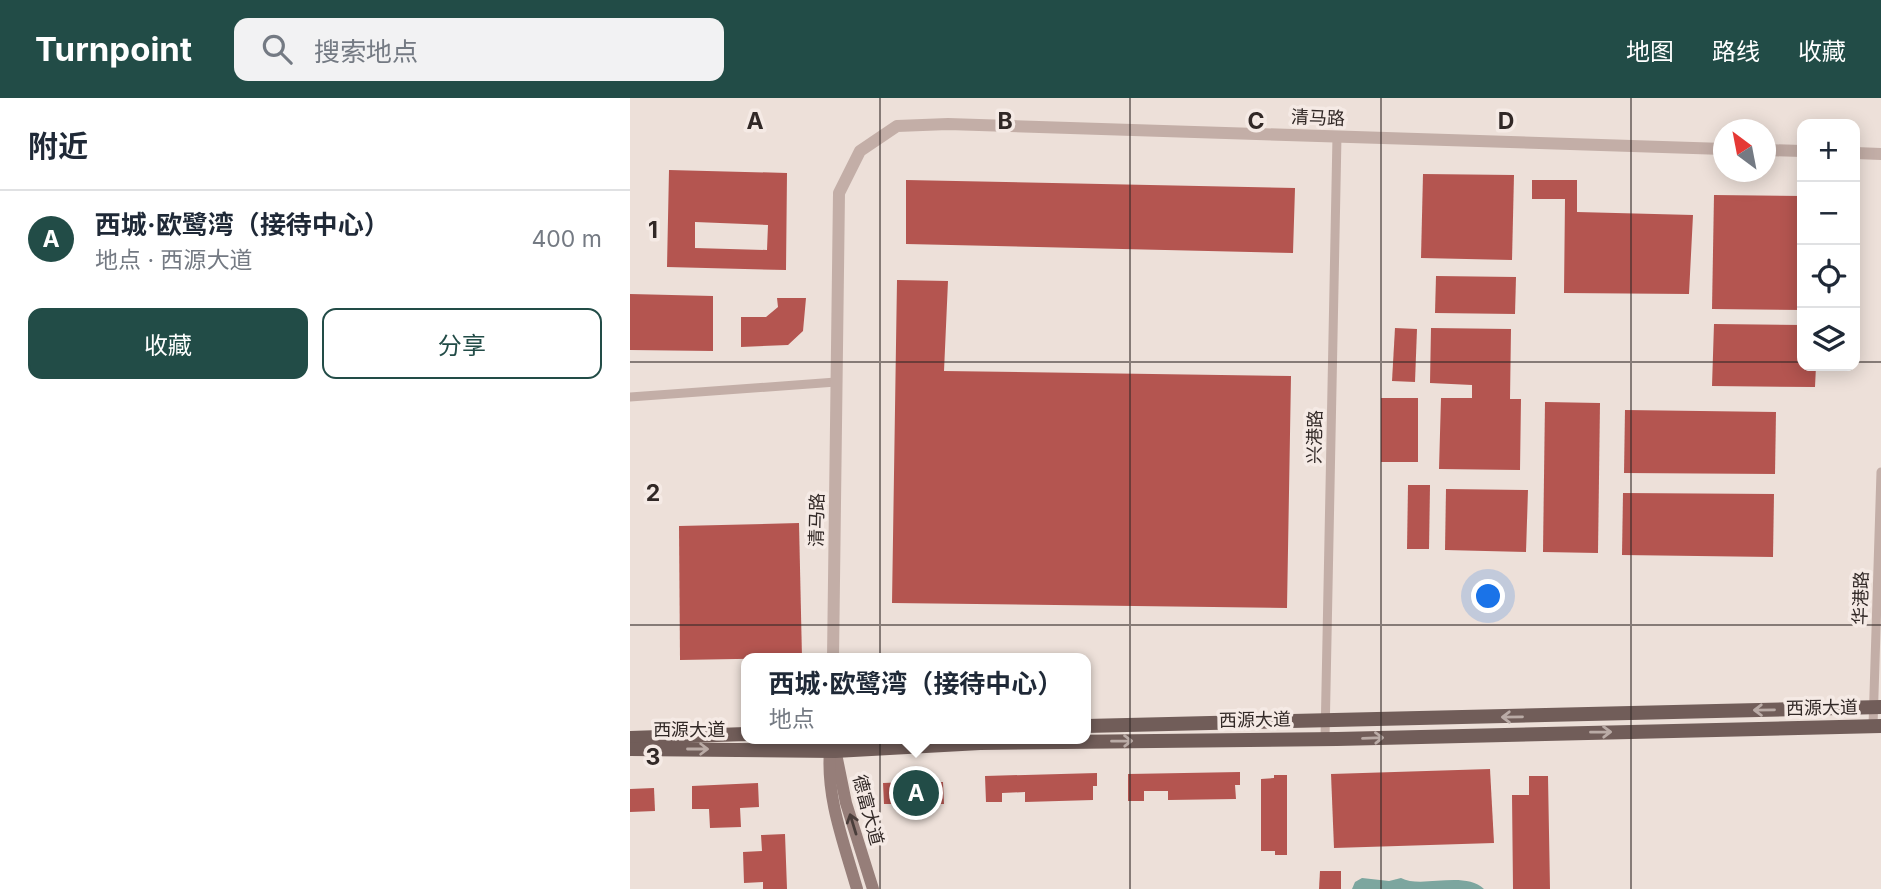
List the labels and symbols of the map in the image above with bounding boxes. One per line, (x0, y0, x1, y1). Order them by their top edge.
street label: 清马路 (1291, 106, 1345, 129)
text: A (746, 107, 764, 135)
text: B (997, 107, 1013, 135)
text: C (1247, 107, 1265, 135)
text: D (1498, 107, 1514, 135)
north arrow (1713, 119, 1776, 182)
text: 1 (648, 216, 658, 244)
street label: 兴港路 (1304, 410, 1325, 464)
text: 2 (646, 479, 660, 507)
street label: 清马路 (806, 493, 827, 547)
street label: 华港路 (1849, 571, 1872, 625)
your location (1471, 579, 1505, 613)
street label: 西源大道 (1786, 696, 1858, 719)
one-way arrow (1753, 703, 1776, 717)
street label: 西源大道 (1219, 708, 1291, 731)
one-way arrow (1501, 710, 1524, 723)
street label: 西源大道 (653, 719, 725, 740)
one-way arrow (1589, 725, 1612, 738)
one-way arrow (1362, 731, 1385, 744)
one-way arrow (1110, 734, 1133, 748)
one-way arrow (686, 742, 709, 756)
text: 3 (646, 743, 660, 771)
pin: A (893, 767, 939, 819)
street label: 德富大道 (849, 772, 888, 847)
one-way arrow (845, 813, 858, 835)

